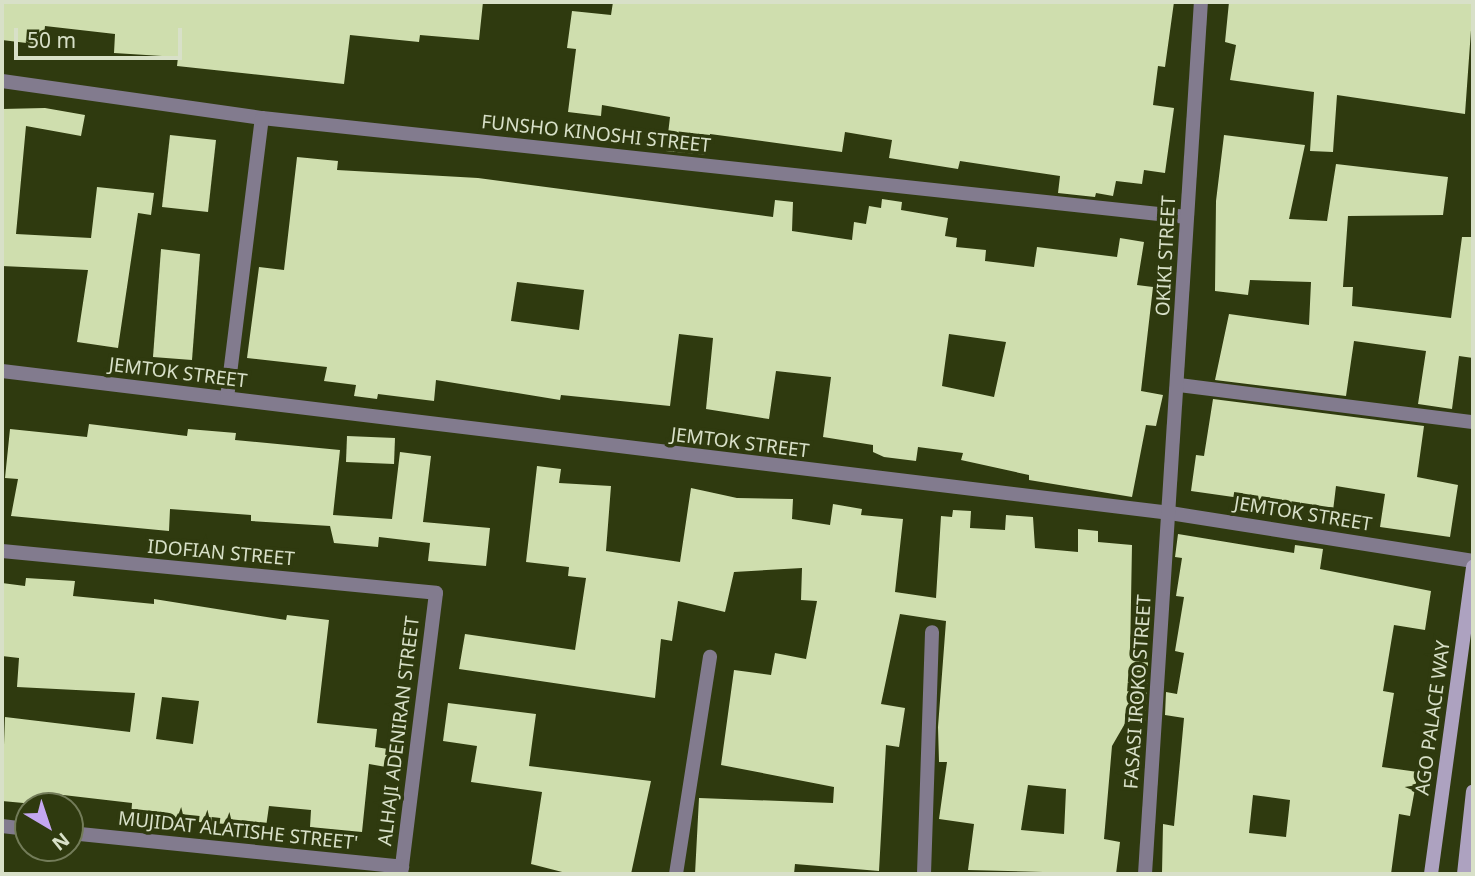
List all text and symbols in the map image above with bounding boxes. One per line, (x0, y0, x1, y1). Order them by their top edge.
scale bar (18, 14, 186, 58)
text: 50 m (27, 26, 76, 54)
street label: FUNSHO KINOSHI STREET (480, 111, 712, 157)
street label: OKIKI STREET (1151, 195, 1181, 317)
street label: JEMTOK STREET (108, 353, 248, 393)
street label: JEMTOK STREET (670, 423, 810, 463)
street label: JEMTOK STREET (1232, 492, 1374, 536)
street label: IDOFIAN STREET (147, 535, 295, 571)
street label: FASASI IROKO STREET (1120, 594, 1156, 790)
street label: ALHAJI ADENIRAN STREET (374, 615, 424, 847)
street label: AGO PALACE WAY (1411, 639, 1455, 797)
north arrow (14, 792, 84, 862)
street label: MUJIDAT ALATISHE STREET' (117, 807, 359, 855)
text: N (47, 827, 75, 857)

